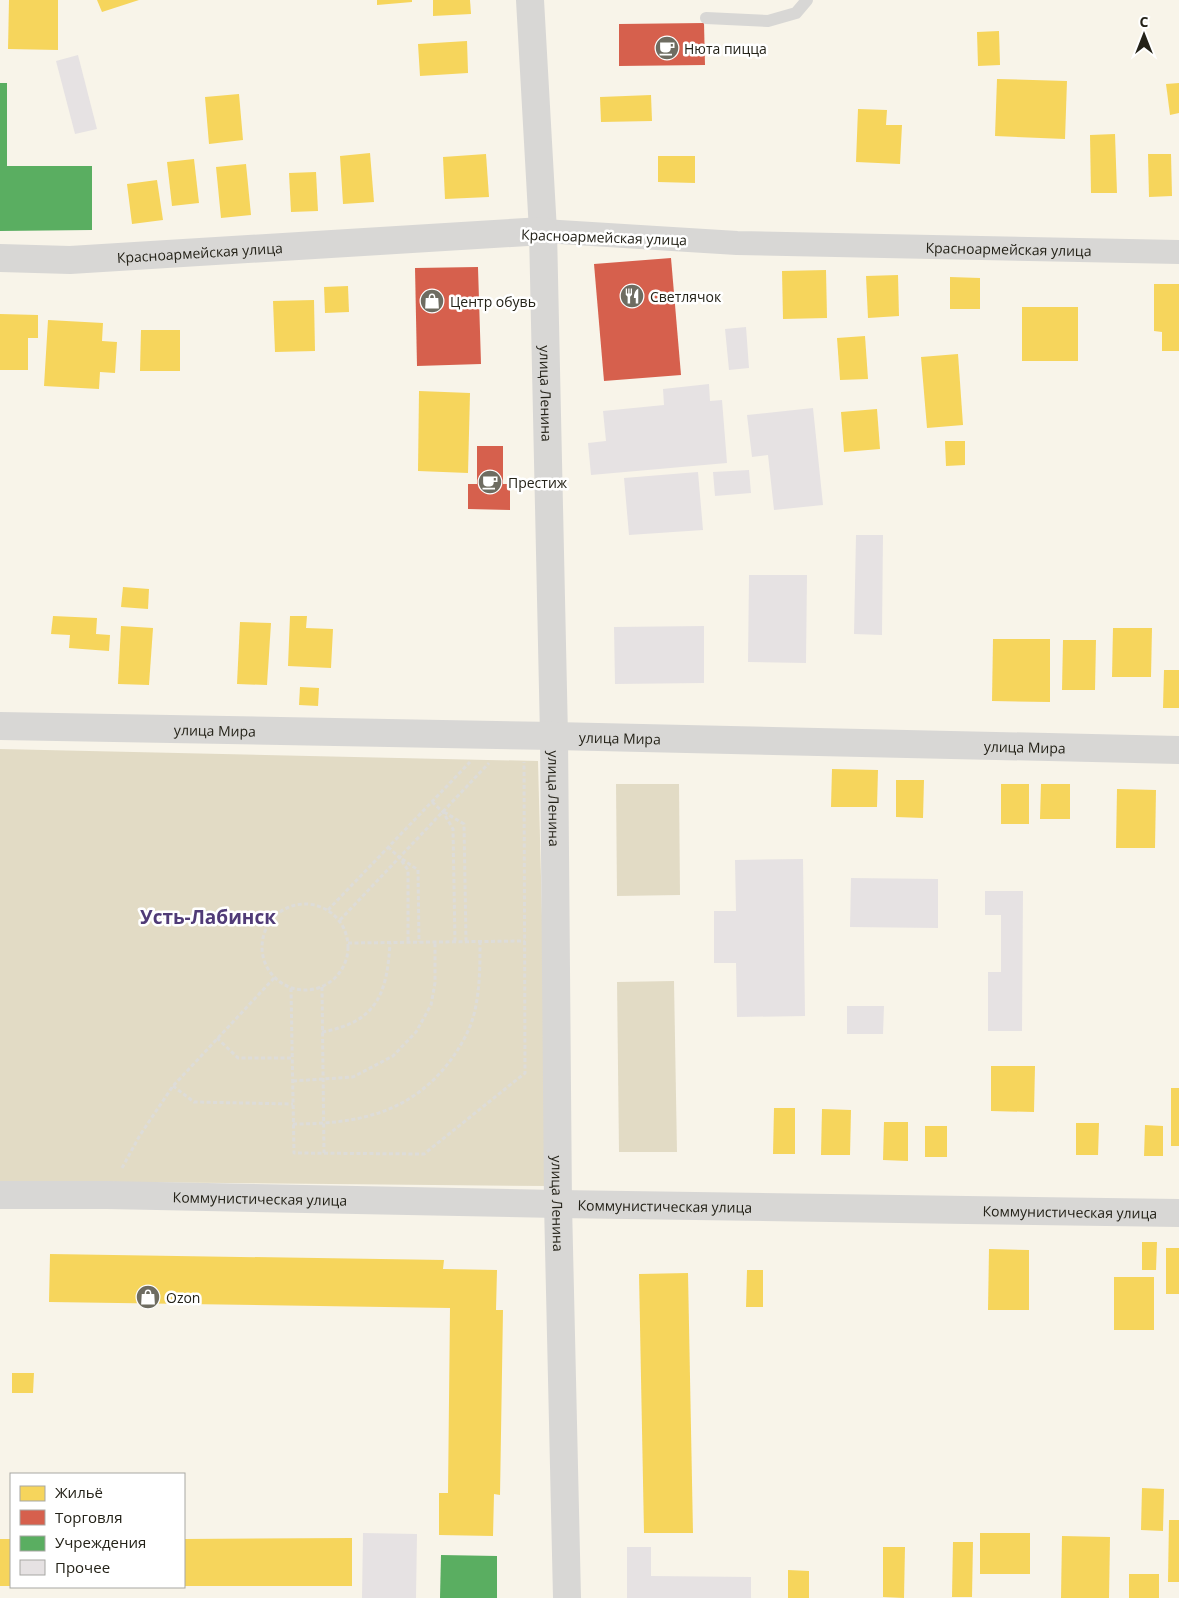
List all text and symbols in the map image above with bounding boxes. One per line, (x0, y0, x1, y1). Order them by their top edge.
north arrow (1119, 10, 1169, 60)
text: С (1140, 12, 1149, 31)
cafe icon: Нюта пицца (654, 35, 680, 61)
place label: Нюта пицца (684, 39, 767, 58)
street label: Красноармейская улица (521, 225, 687, 249)
street label: Красноармейская улица (116, 237, 283, 267)
street label: Красноармейская улица (925, 237, 1092, 260)
restaurant icon: Светлячок (619, 283, 645, 309)
place label: Светлячок (650, 287, 722, 306)
shop icon: Центр обувь (419, 288, 445, 314)
place label: Центр обувь (450, 292, 536, 311)
street label: улица Ленина (536, 345, 557, 442)
cafe icon: Престиж (477, 469, 503, 495)
place label: Престиж (508, 473, 568, 492)
street label: улица Мира (174, 720, 256, 740)
street label: улица Мира (579, 727, 661, 748)
street label: улица Мира (984, 736, 1066, 757)
street label: улица Ленина (545, 750, 564, 847)
district label: Усть-Лабинск (140, 904, 276, 930)
street label: улица Ленина (548, 1155, 569, 1252)
street label: Коммунистическая улица (173, 1187, 347, 1209)
street label: Коммунистическая улица (578, 1195, 752, 1216)
street label: Коммунистическая улица (982, 1201, 1157, 1222)
shop icon: Ozon (135, 1284, 161, 1310)
place label: Ozon (166, 1288, 200, 1307)
legend (10, 1473, 185, 1588)
text: Жильё (55, 1482, 103, 1502)
text: Торговля (55, 1507, 122, 1527)
text: Учреждения (55, 1532, 146, 1552)
text: Прочее (55, 1557, 110, 1577)

